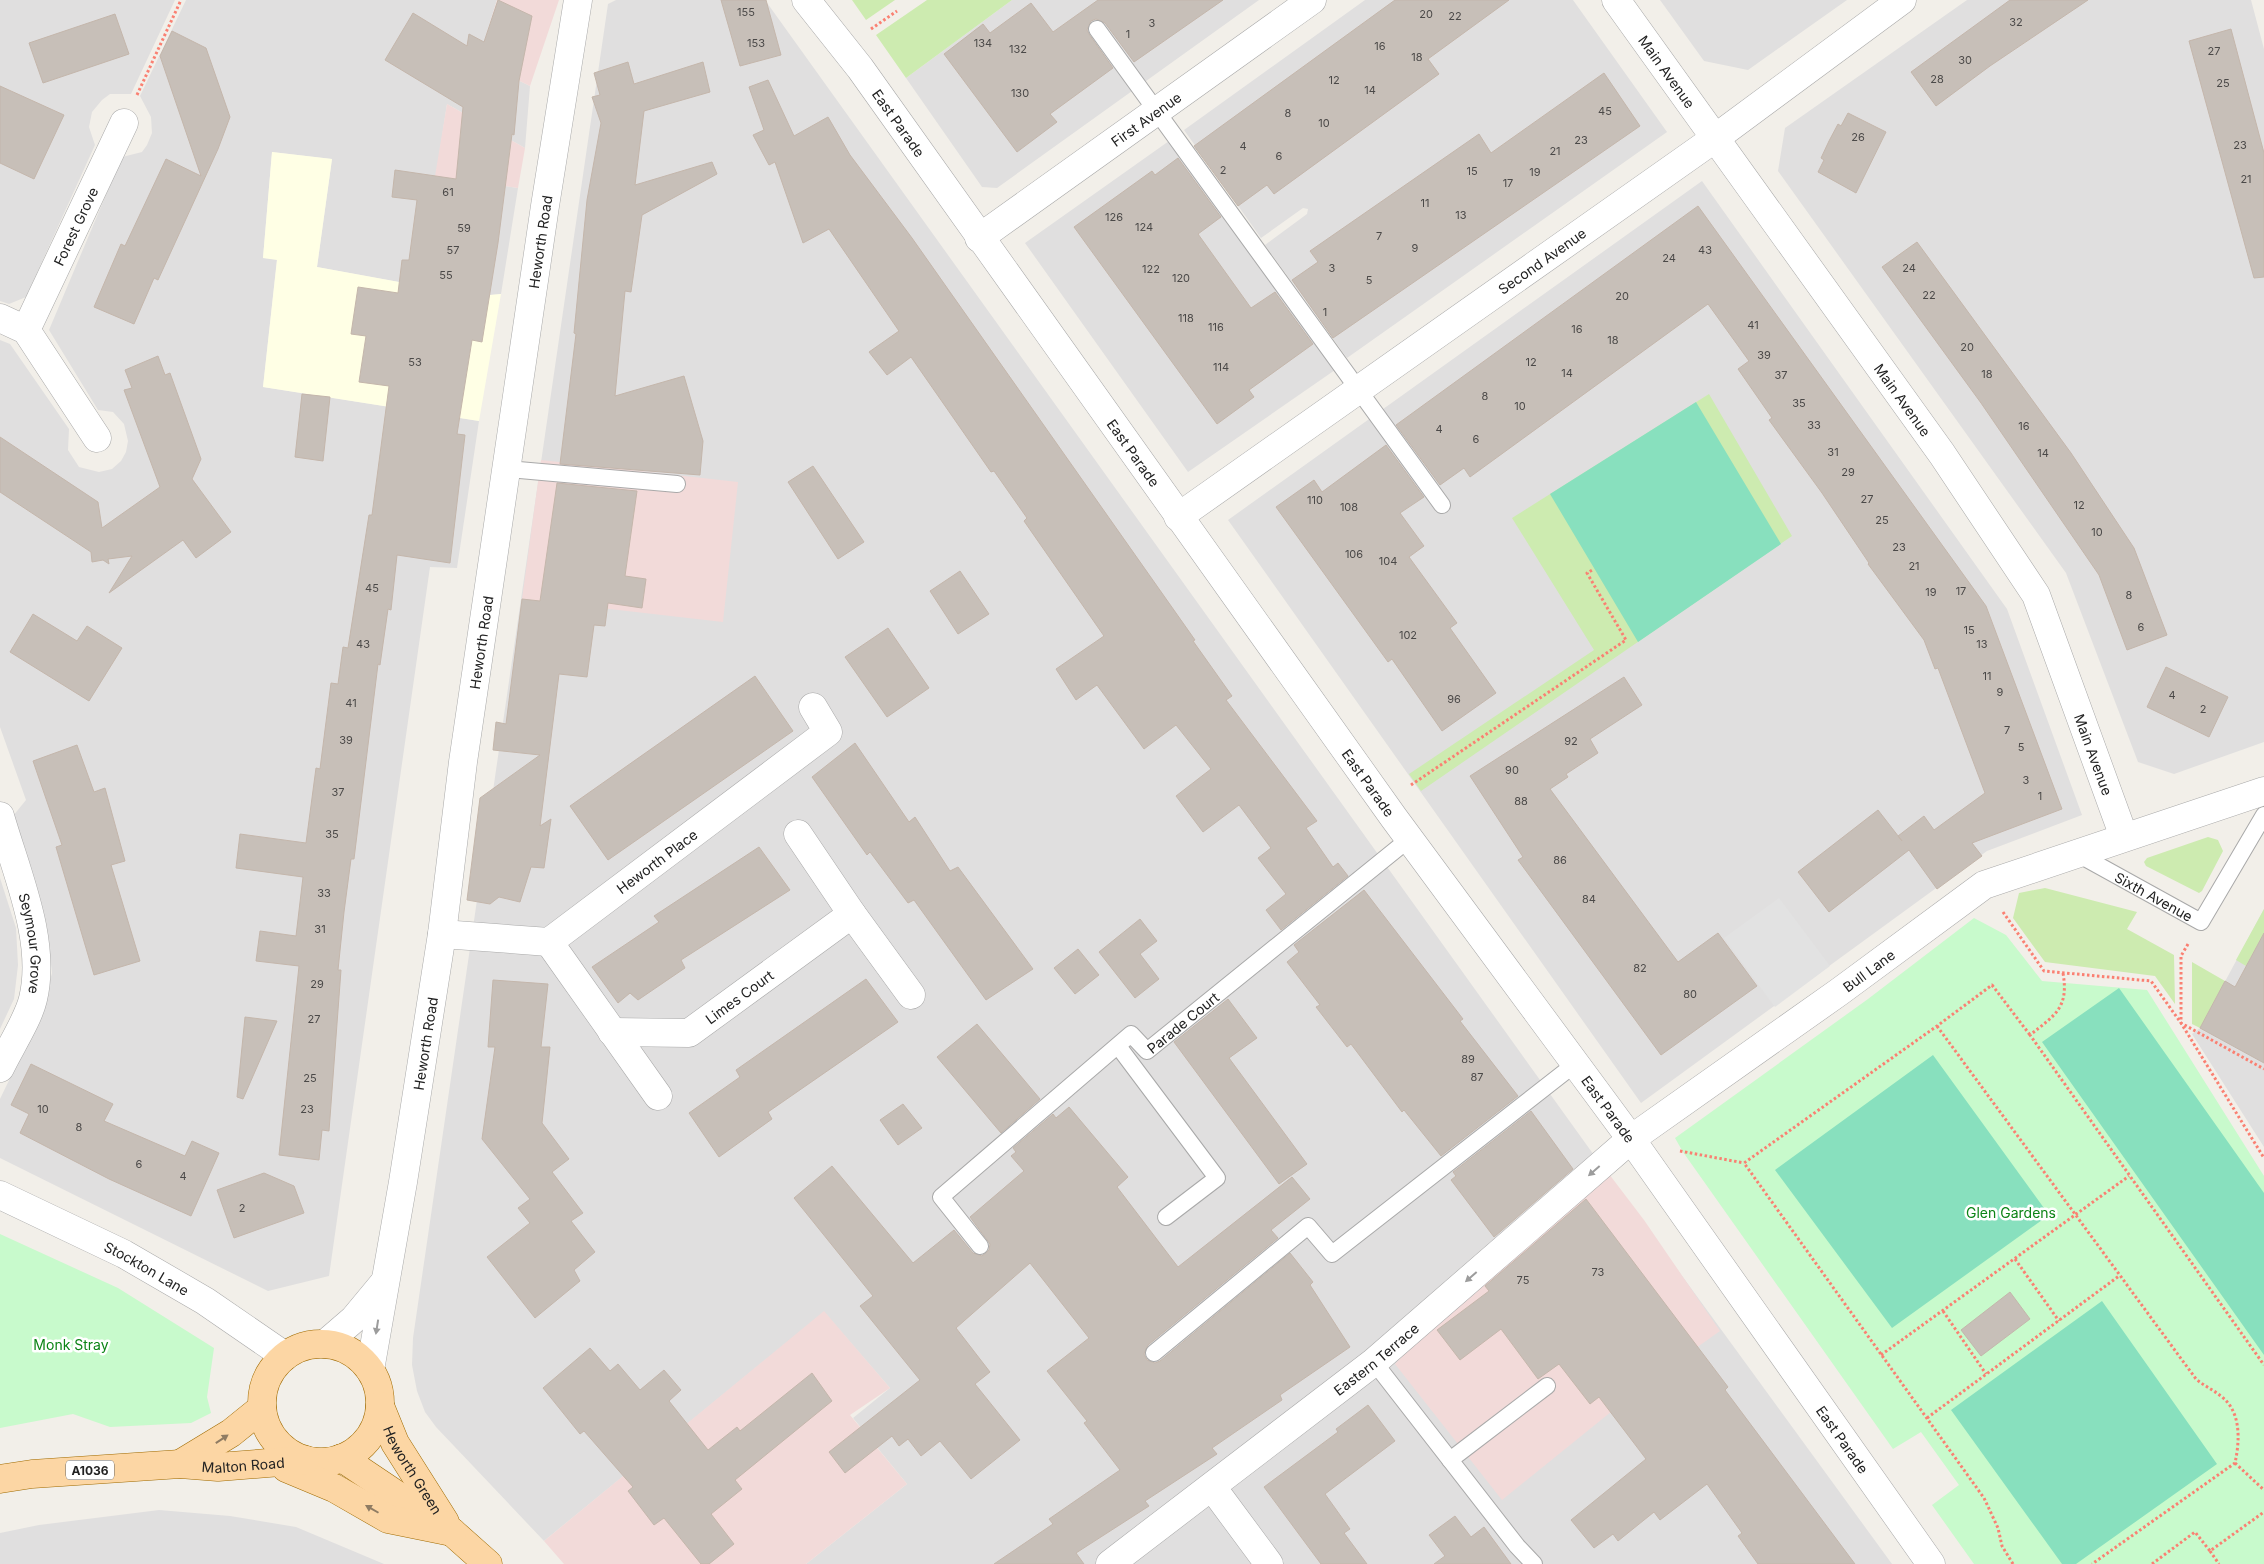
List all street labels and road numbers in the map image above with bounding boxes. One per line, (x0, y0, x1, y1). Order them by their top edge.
street label: Main Avenue (1636, 32, 1699, 111)
street label: East Parade (869, 86, 929, 160)
street label: First Avenue (1107, 88, 1184, 150)
street label: Forest Grove (49, 184, 101, 268)
street label: Heworth Road (524, 194, 555, 290)
street label: Second Avenue (1494, 224, 1589, 297)
street label: Main Avenue (1871, 360, 1935, 439)
street label: East Parade (1104, 416, 1164, 490)
street label: Heworth Road (465, 595, 496, 690)
street label: Main Avenue (2071, 711, 2117, 797)
street label: East Parade (1339, 745, 1399, 820)
street label: Heworth Place (613, 825, 700, 897)
street label: Sixth Avenue (2112, 868, 2196, 924)
street label: Seymour Grove (16, 891, 45, 995)
street label: Bull Lane (1839, 945, 1898, 995)
street label: Limes Court (702, 966, 777, 1027)
street label: Parade Court (1143, 988, 1222, 1056)
street label: Heworth Road (409, 996, 440, 1091)
street label: East Parade (1578, 1072, 1639, 1146)
street label: Stockton Lane (102, 1237, 192, 1299)
street label: Eastern Terrace (1330, 1319, 1422, 1398)
street label: East Parade (1813, 1402, 1873, 1476)
street label: Heworth Green (380, 1423, 446, 1517)
street label: Malton Road (201, 1453, 285, 1476)
road number: A1036 (66, 1460, 114, 1480)

